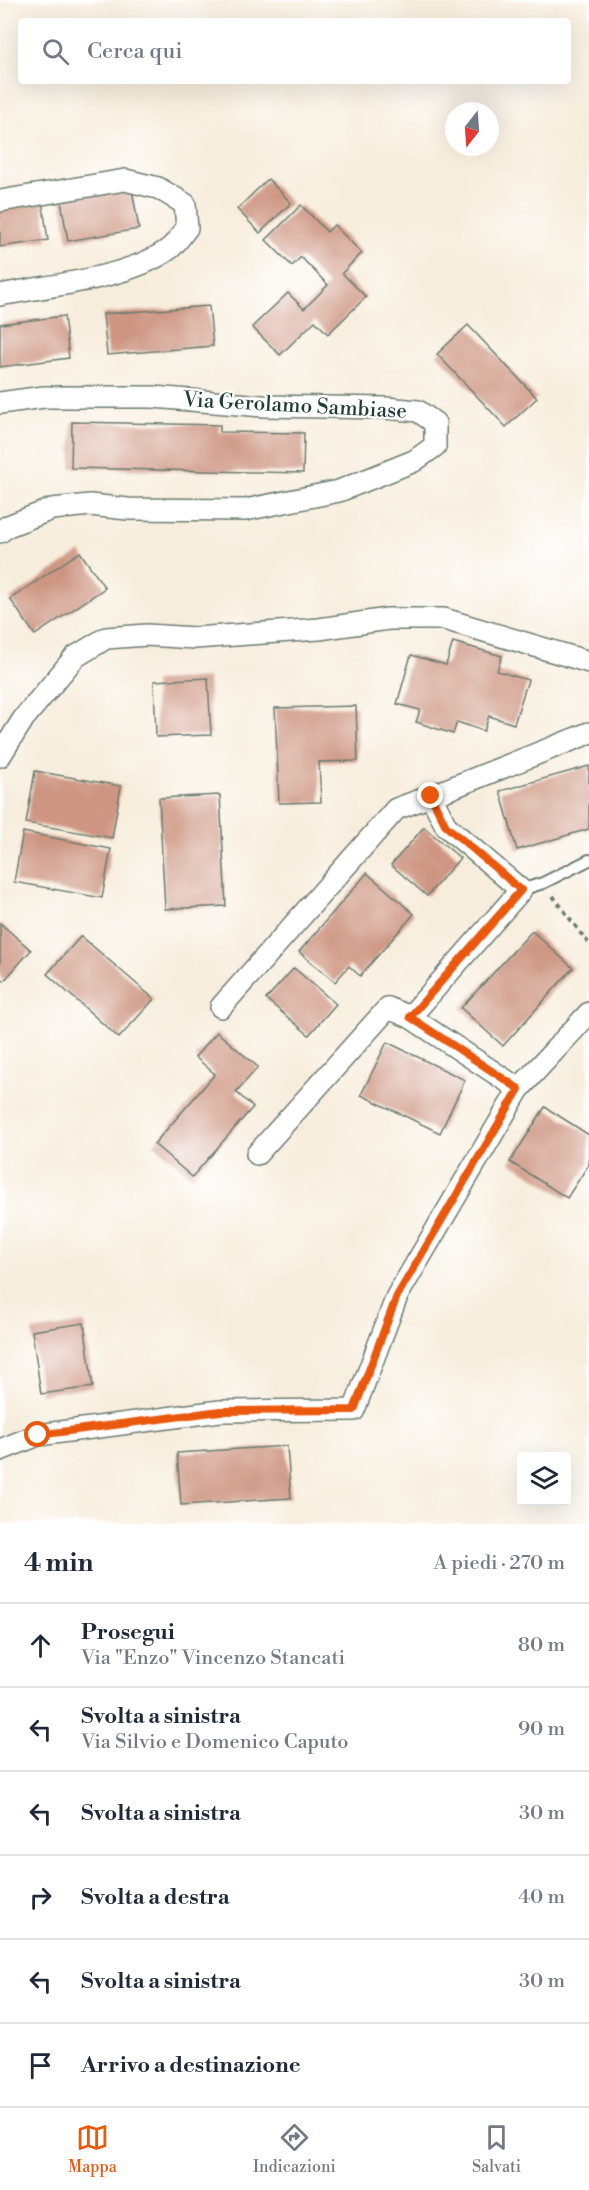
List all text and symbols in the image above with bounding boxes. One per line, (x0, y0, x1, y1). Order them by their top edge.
search box (18, 18, 571, 84)
icon: search (39, 35, 72, 68)
text: Cerca qui (87, 38, 183, 65)
north arrow (445, 102, 499, 156)
street label: Via Gerolamo Sambiase (181, 387, 408, 425)
route end (417, 782, 443, 808)
route start (24, 1421, 50, 1447)
map controls (517, 1452, 571, 1506)
button: layers (517, 1452, 571, 1506)
text: 4 min (24, 1547, 94, 1579)
text: A piedi · 270 m (434, 1551, 565, 1576)
text: Prosegui (81, 1619, 175, 1646)
icon: ahead (24, 1629, 57, 1662)
text: 80 m (518, 1633, 565, 1658)
text: Via "Enzo" Vincenzo Stancati (81, 1646, 345, 1671)
text: Svolta a sinistra (81, 1703, 241, 1730)
icon: left (24, 1713, 57, 1746)
text: 90 m (518, 1717, 565, 1742)
text: Via Silvio e Domenico Caputo (81, 1730, 349, 1755)
icon: left (24, 1797, 57, 1830)
text: Svolta a sinistra (81, 1800, 241, 1827)
text: 30 m (519, 1801, 565, 1826)
icon: right (24, 1881, 57, 1914)
text: Svolta a destra (81, 1884, 230, 1911)
text: 40 m (518, 1885, 565, 1910)
icon: left (24, 1965, 57, 1998)
text: Svolta a sinistra (81, 1968, 241, 1995)
text: 30 m (519, 1969, 565, 1994)
icon: arrive (24, 2049, 57, 2082)
text: Arrivo a destinazione (81, 2052, 301, 2079)
tab: Mappa (68, 2121, 117, 2177)
tab: Indicazioni (253, 2121, 336, 2177)
tab: Salvati (472, 2121, 521, 2177)

